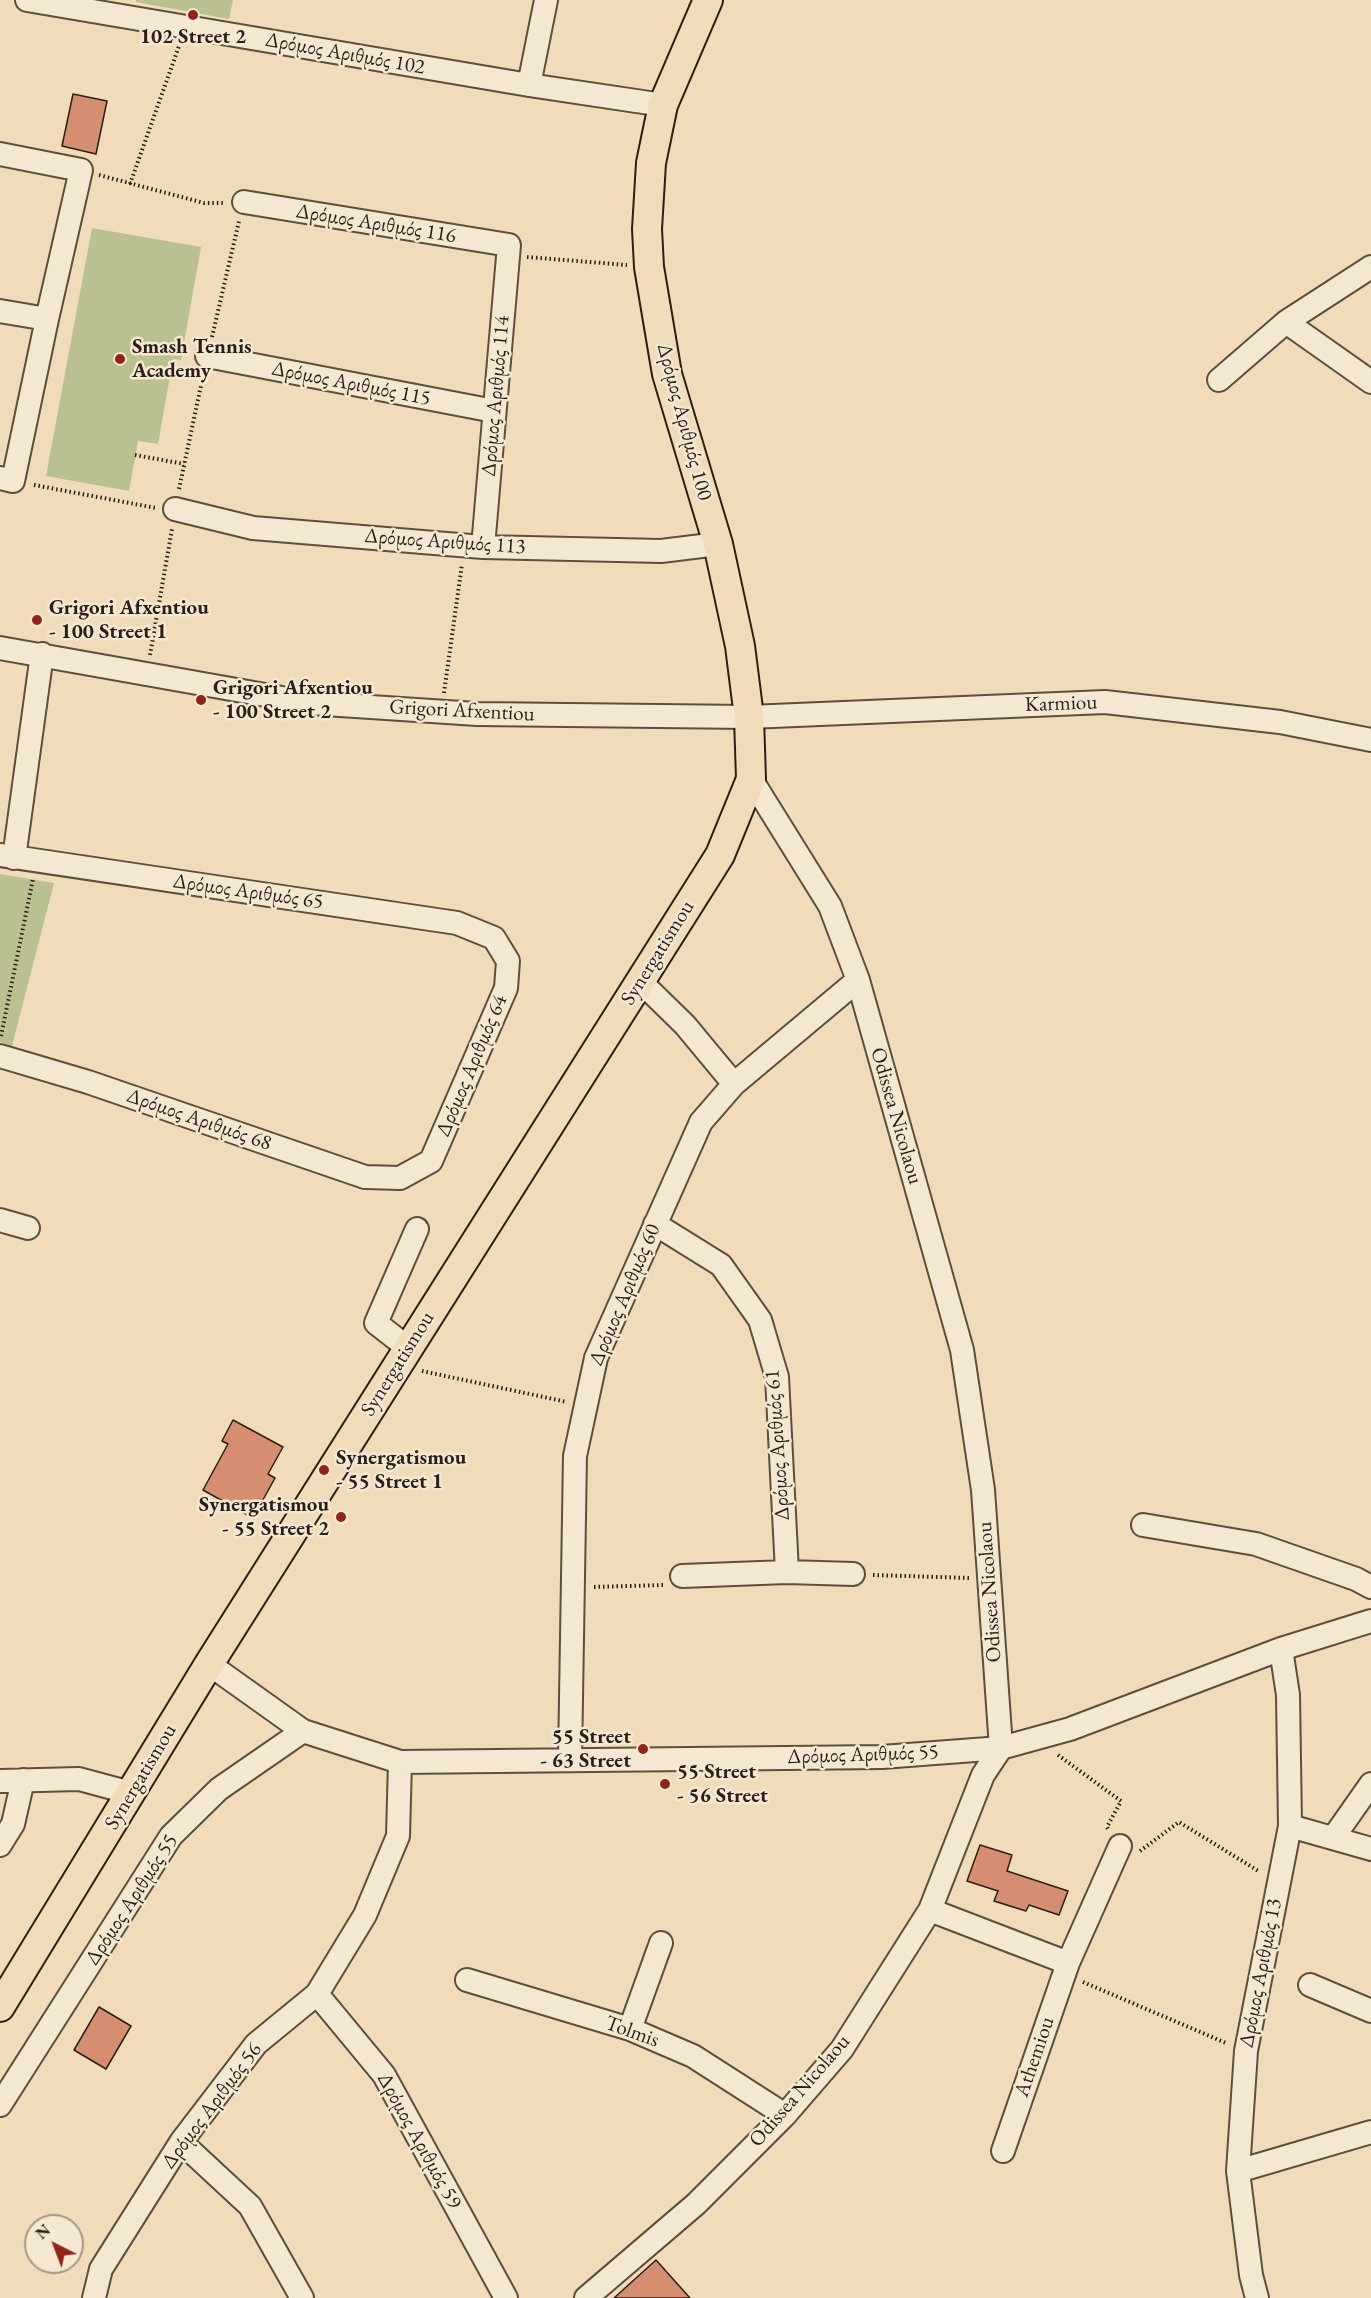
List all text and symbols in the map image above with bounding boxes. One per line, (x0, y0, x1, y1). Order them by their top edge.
marker: 102 Street 2 (186, 8, 200, 22)
place label: 102 Street 2 (140, 24, 246, 50)
street label: Δρόμος Αριθμός 102 (263, 28, 427, 80)
street label: Δρόμος Αριθμός 116 (294, 199, 458, 249)
street label: Δρόμος Αριθμός 114 (476, 314, 516, 478)
place label: Smash Tennis Academy (132, 334, 252, 384)
street label: Δρόμος Αριθμός 100 (651, 341, 717, 503)
marker: Smash Tennis Academy (113, 352, 127, 366)
street label: Δρόμος Αριθμός 115 (269, 356, 433, 412)
street label: Δρόμος Αριθμός 113 (364, 524, 526, 560)
place label: Grigori Afxentiou - 100 Street 1 (49, 595, 209, 645)
marker: Grigori Afxentiou - 100 Street 1 (30, 613, 44, 627)
place label: Grigori Afxentiou - 100 Street 2 (213, 675, 373, 725)
street label: Karmiou (1024, 690, 1098, 718)
marker: Grigori Afxentiou - 100 Street 2 (194, 693, 208, 707)
street label: Grigori Afxentiou (389, 695, 535, 727)
street label: Δρόμος Αριθμός 65 (171, 869, 325, 915)
street label: Synergatismou (616, 896, 700, 1010)
street label: Δρόμος Αριθμός 64 (431, 991, 513, 1141)
street label: Odissea Nicolaou (864, 1045, 928, 1187)
street label: Δρόμος Αριθμός 68 (123, 1083, 275, 1157)
street label: Δρόμος Αριθμός 60 (584, 1220, 666, 1370)
street label: Synergatismou (356, 1307, 440, 1421)
street label: Δρόμος Αριθμός 61 (760, 1369, 796, 1521)
place label: Synergatismou - 55 Street 1 (336, 1445, 466, 1495)
marker: Synergatismou - 55 Street 1 (317, 1463, 331, 1477)
place label: Synergatismou - 55 Street 2 (199, 1492, 329, 1542)
marker: Synergatismou - 55 Street 2 (334, 1510, 348, 1524)
street label: Odissea Nicolaou (973, 1521, 1007, 1663)
street label: Synergatismou (100, 1719, 182, 1835)
place label: 55 Street - 63 Street (540, 1724, 631, 1774)
street label: Δρόμος Αριθμός 55 (787, 1740, 939, 1770)
marker: 55 Street - 63 Street (636, 1742, 650, 1756)
place label: 55 Street - 56 Street (677, 1759, 768, 1809)
marker: 55 Street - 56 Street (658, 1777, 672, 1791)
street label: Δρόμος Αριθμός 55 (80, 1830, 184, 1970)
street label: Δρόμος Αριθμός 13 (1234, 1896, 1288, 2050)
street label: Tolmis (602, 2011, 662, 2053)
street label: Athemiou (1010, 2014, 1060, 2100)
street label: Odissea Nicolaou (744, 2030, 856, 2152)
street label: Δρόμος Αριθμός 56 (156, 2038, 268, 2174)
street label: Δρόμος Αριθμός 59 (371, 2069, 467, 2213)
north arrow (24, 2214, 84, 2274)
text: N (31, 2220, 55, 2244)

